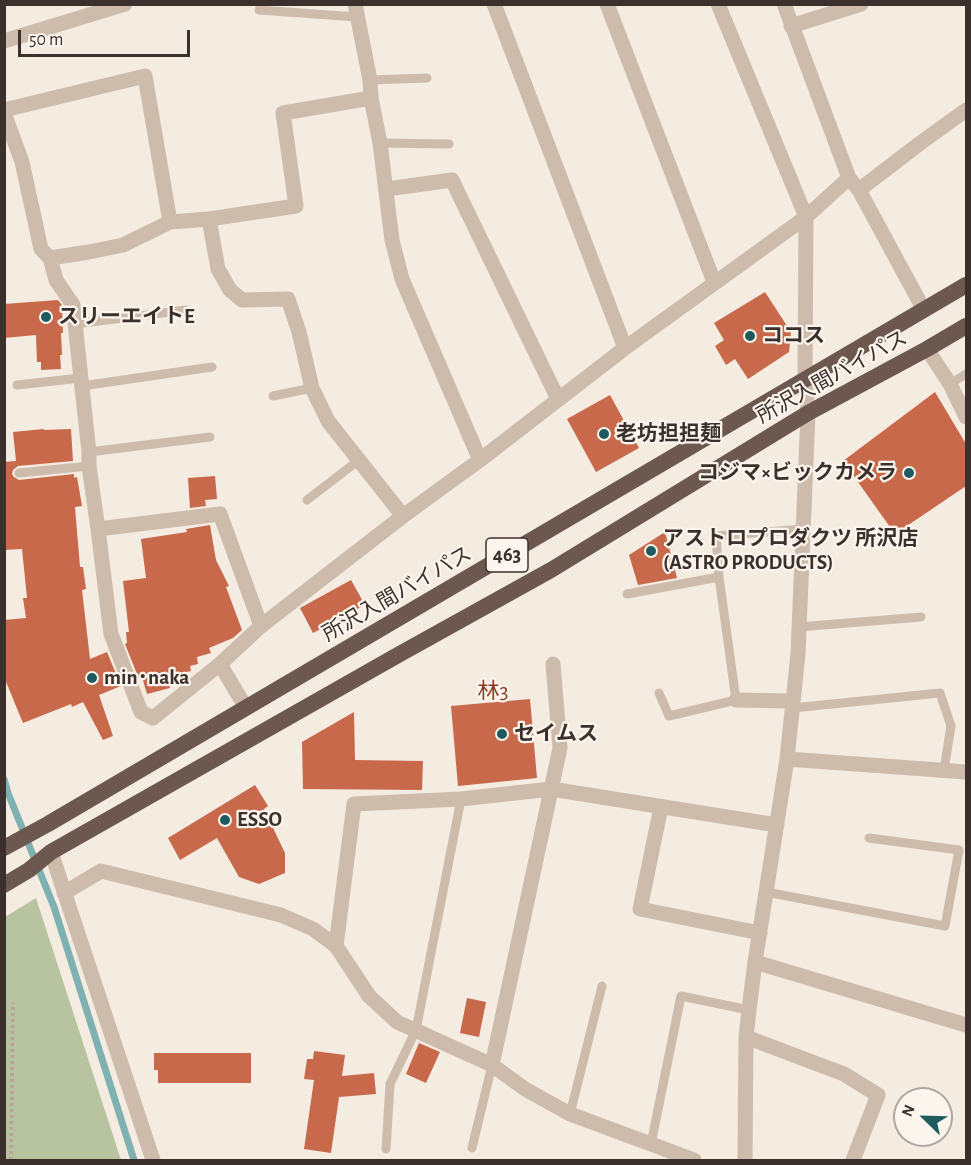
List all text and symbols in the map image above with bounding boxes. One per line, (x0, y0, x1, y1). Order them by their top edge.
scale bar (21, 18, 194, 56)
text: 50 m (29, 31, 63, 49)
place label: スリーエイトE (58, 304, 195, 330)
marker: スリーエイトE (39, 310, 53, 324)
place label: ココス (762, 323, 825, 349)
street label: 所沢入間バイパス (752, 325, 912, 429)
marker: ココス (743, 329, 757, 343)
place label: 老坊担担麺 (616, 421, 721, 447)
marker: 老坊担担麺 (597, 427, 611, 441)
place label: コジマ×ビックカメラ (698, 460, 897, 486)
marker: コジマ×ビックカメラ (902, 466, 916, 480)
place label: アストロプロダクツ 所沢店 (ASTRO PRODUCTS) (663, 526, 918, 576)
road number: 463 (486, 538, 528, 572)
street label: 所沢入間バイパス (318, 541, 476, 647)
marker: アストロプロダクツ 所沢店 (ASTRO PRODUCTS) (644, 544, 658, 558)
place label: min･naka (104, 665, 189, 691)
marker: min･naka (85, 671, 99, 685)
district label: 林3 (477, 678, 509, 704)
place label: セイムス (514, 721, 598, 747)
marker: セイムス (495, 727, 509, 741)
place label: ESSO (237, 807, 282, 833)
marker: ESSO (218, 813, 232, 827)
north arrow (893, 1087, 953, 1147)
text: N (899, 1103, 918, 1119)

